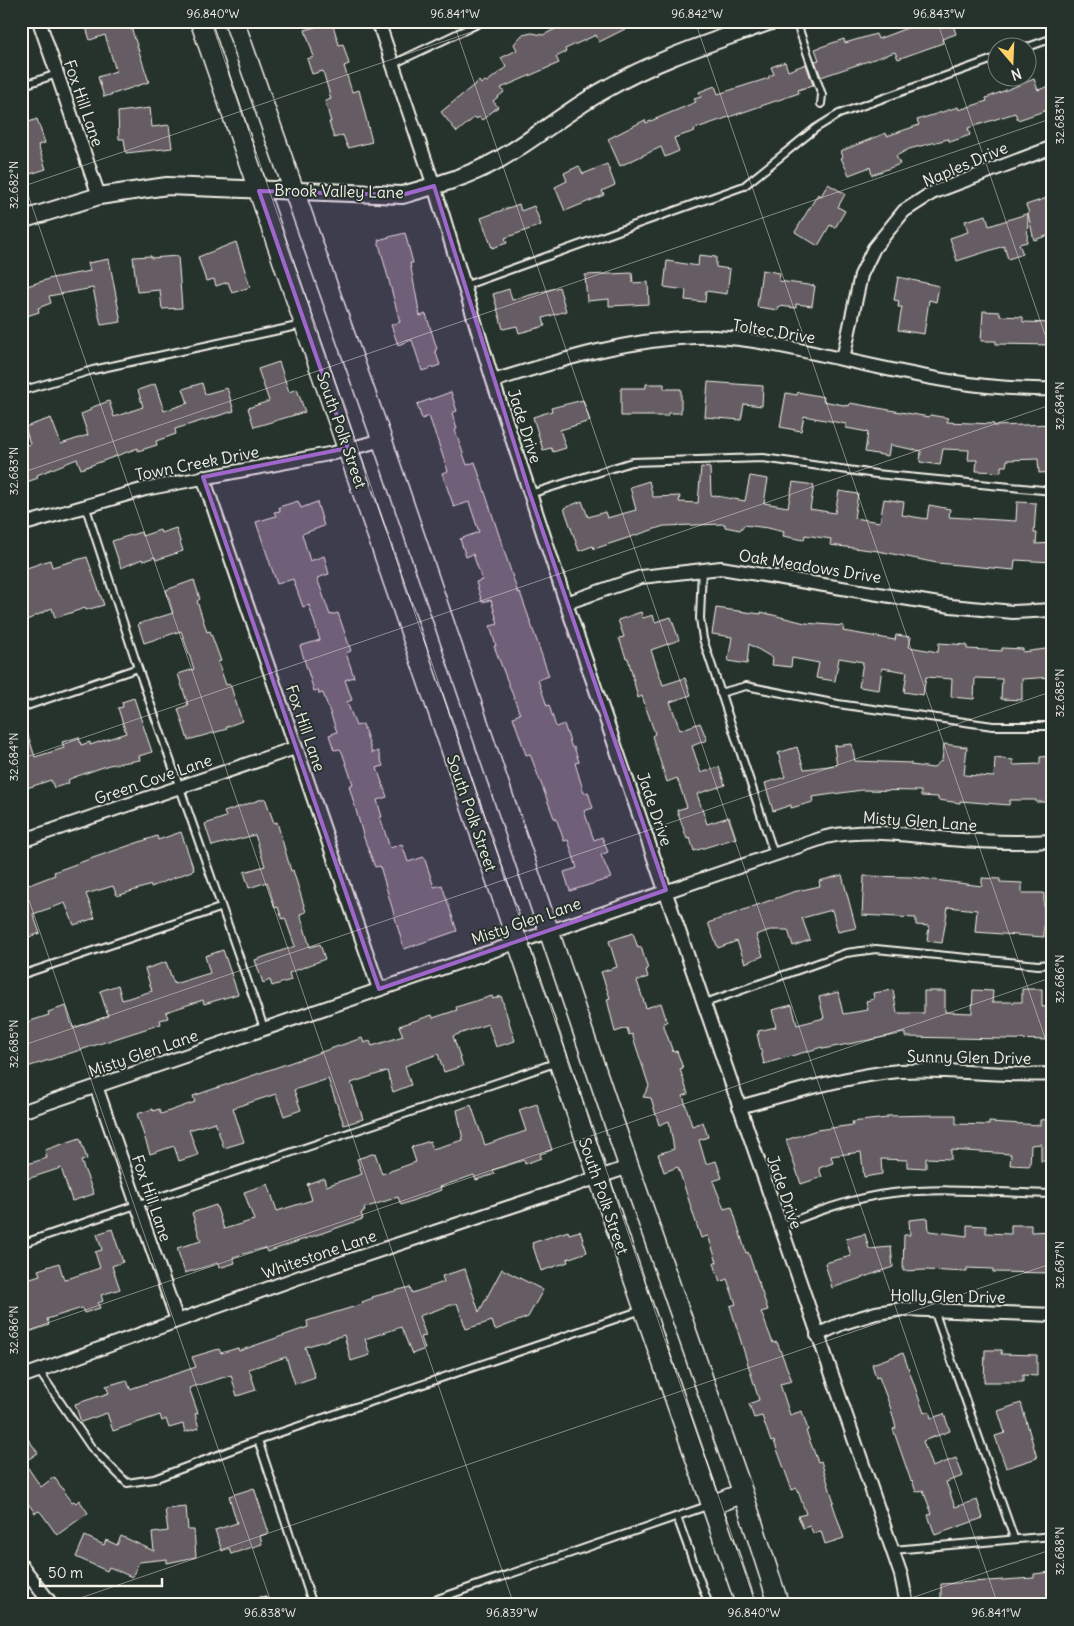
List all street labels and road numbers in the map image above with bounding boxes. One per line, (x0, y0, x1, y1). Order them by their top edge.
street label: Fox Hill Lane (60, 57, 108, 149)
street label: Naples Drive (920, 137, 1010, 191)
street label: Brook Valley Lane (274, 180, 404, 202)
street label: Toltec Drive (731, 315, 817, 347)
street label: South Polk Street (313, 369, 372, 492)
street label: Jade Drive (504, 386, 546, 466)
street label: Town Creek Drive (133, 441, 261, 485)
street label: Oak Meadows Drive (737, 545, 883, 587)
street label: Fox Hill Lane (282, 682, 330, 774)
street label: Green Cove Lane (92, 750, 214, 808)
street label: South Polk Street (443, 752, 502, 875)
street label: Jade Drive (633, 769, 677, 849)
street label: Misty Glen Lane (862, 807, 978, 835)
street label: Misty Glen Lane (469, 893, 583, 949)
street label: Misty Glen Lane (86, 1025, 200, 1081)
street label: Sunny Glen Drive (907, 1046, 1031, 1068)
street label: South Polk Street (575, 1135, 634, 1258)
street label: Fox Hill Lane (128, 1152, 176, 1244)
street label: Jade Drive (763, 1152, 807, 1232)
street label: Whitestone Lane (259, 1225, 379, 1283)
street label: Holly Glen Drive (890, 1285, 1006, 1307)

